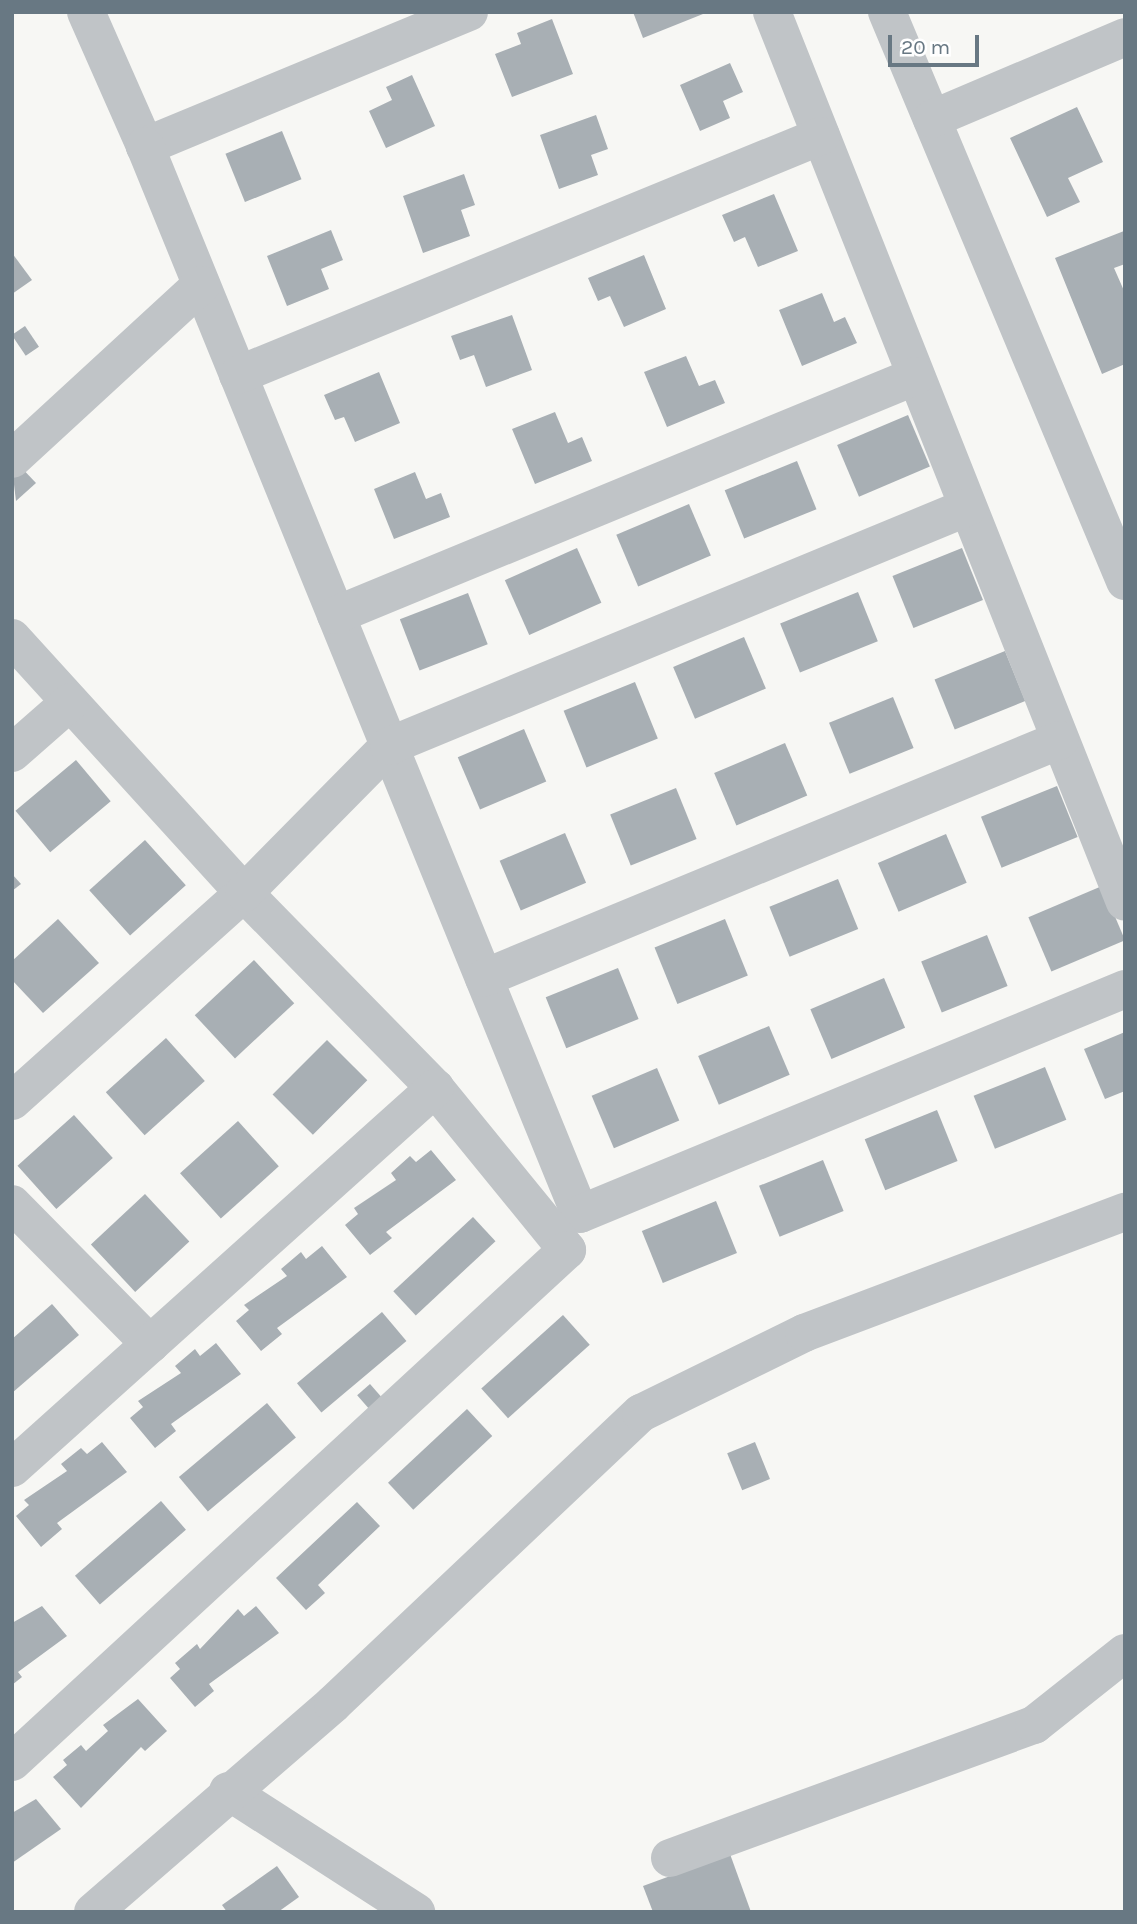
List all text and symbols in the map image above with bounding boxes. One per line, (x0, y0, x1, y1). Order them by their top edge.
scale bar (892, 21, 983, 65)
text: 20 m (901, 35, 950, 59)

